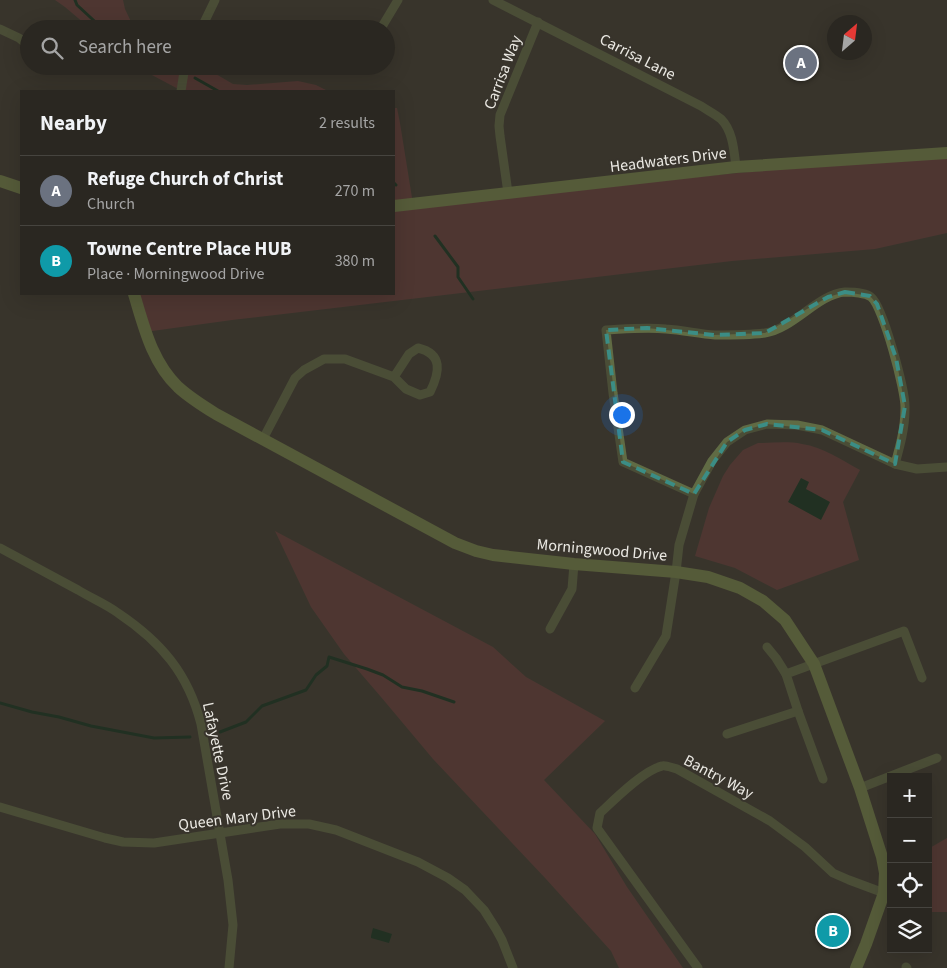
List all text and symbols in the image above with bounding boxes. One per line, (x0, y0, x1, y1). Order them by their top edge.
north arrow (827, 15, 872, 60)
search box (20, 20, 395, 75)
street label: Carrisa Lane (596, 28, 679, 85)
street label: Carrisa Way (479, 31, 527, 113)
icon: search (38, 34, 66, 62)
text: Search here (78, 34, 172, 61)
pin: A (785, 44, 817, 82)
text: Nearby (40, 108, 107, 138)
text: 2 results (319, 112, 375, 134)
street label: Headwaters Drive (608, 142, 728, 178)
text: Refuge Church of Christ (87, 166, 283, 193)
text: A (51, 180, 61, 202)
text: 270 m (335, 180, 375, 202)
text: Church (87, 193, 135, 215)
text: Towne Centre Place HUB (87, 236, 292, 263)
text: B (51, 250, 61, 272)
text: 380 m (335, 250, 375, 272)
text: Place · Morningwood Drive (87, 263, 264, 285)
your location (609, 402, 635, 428)
street label: Morningwood Drive (536, 533, 668, 567)
street label: Lafayette Drive (197, 700, 239, 802)
street label: Bantry Way (680, 749, 758, 805)
map controls (887, 773, 932, 953)
button: + (887, 773, 932, 818)
street label: Queen Mary Drive (177, 800, 297, 836)
button: − (887, 818, 932, 863)
button: locate (887, 863, 932, 908)
button: layers (887, 908, 932, 953)
pin: B (817, 912, 849, 950)

